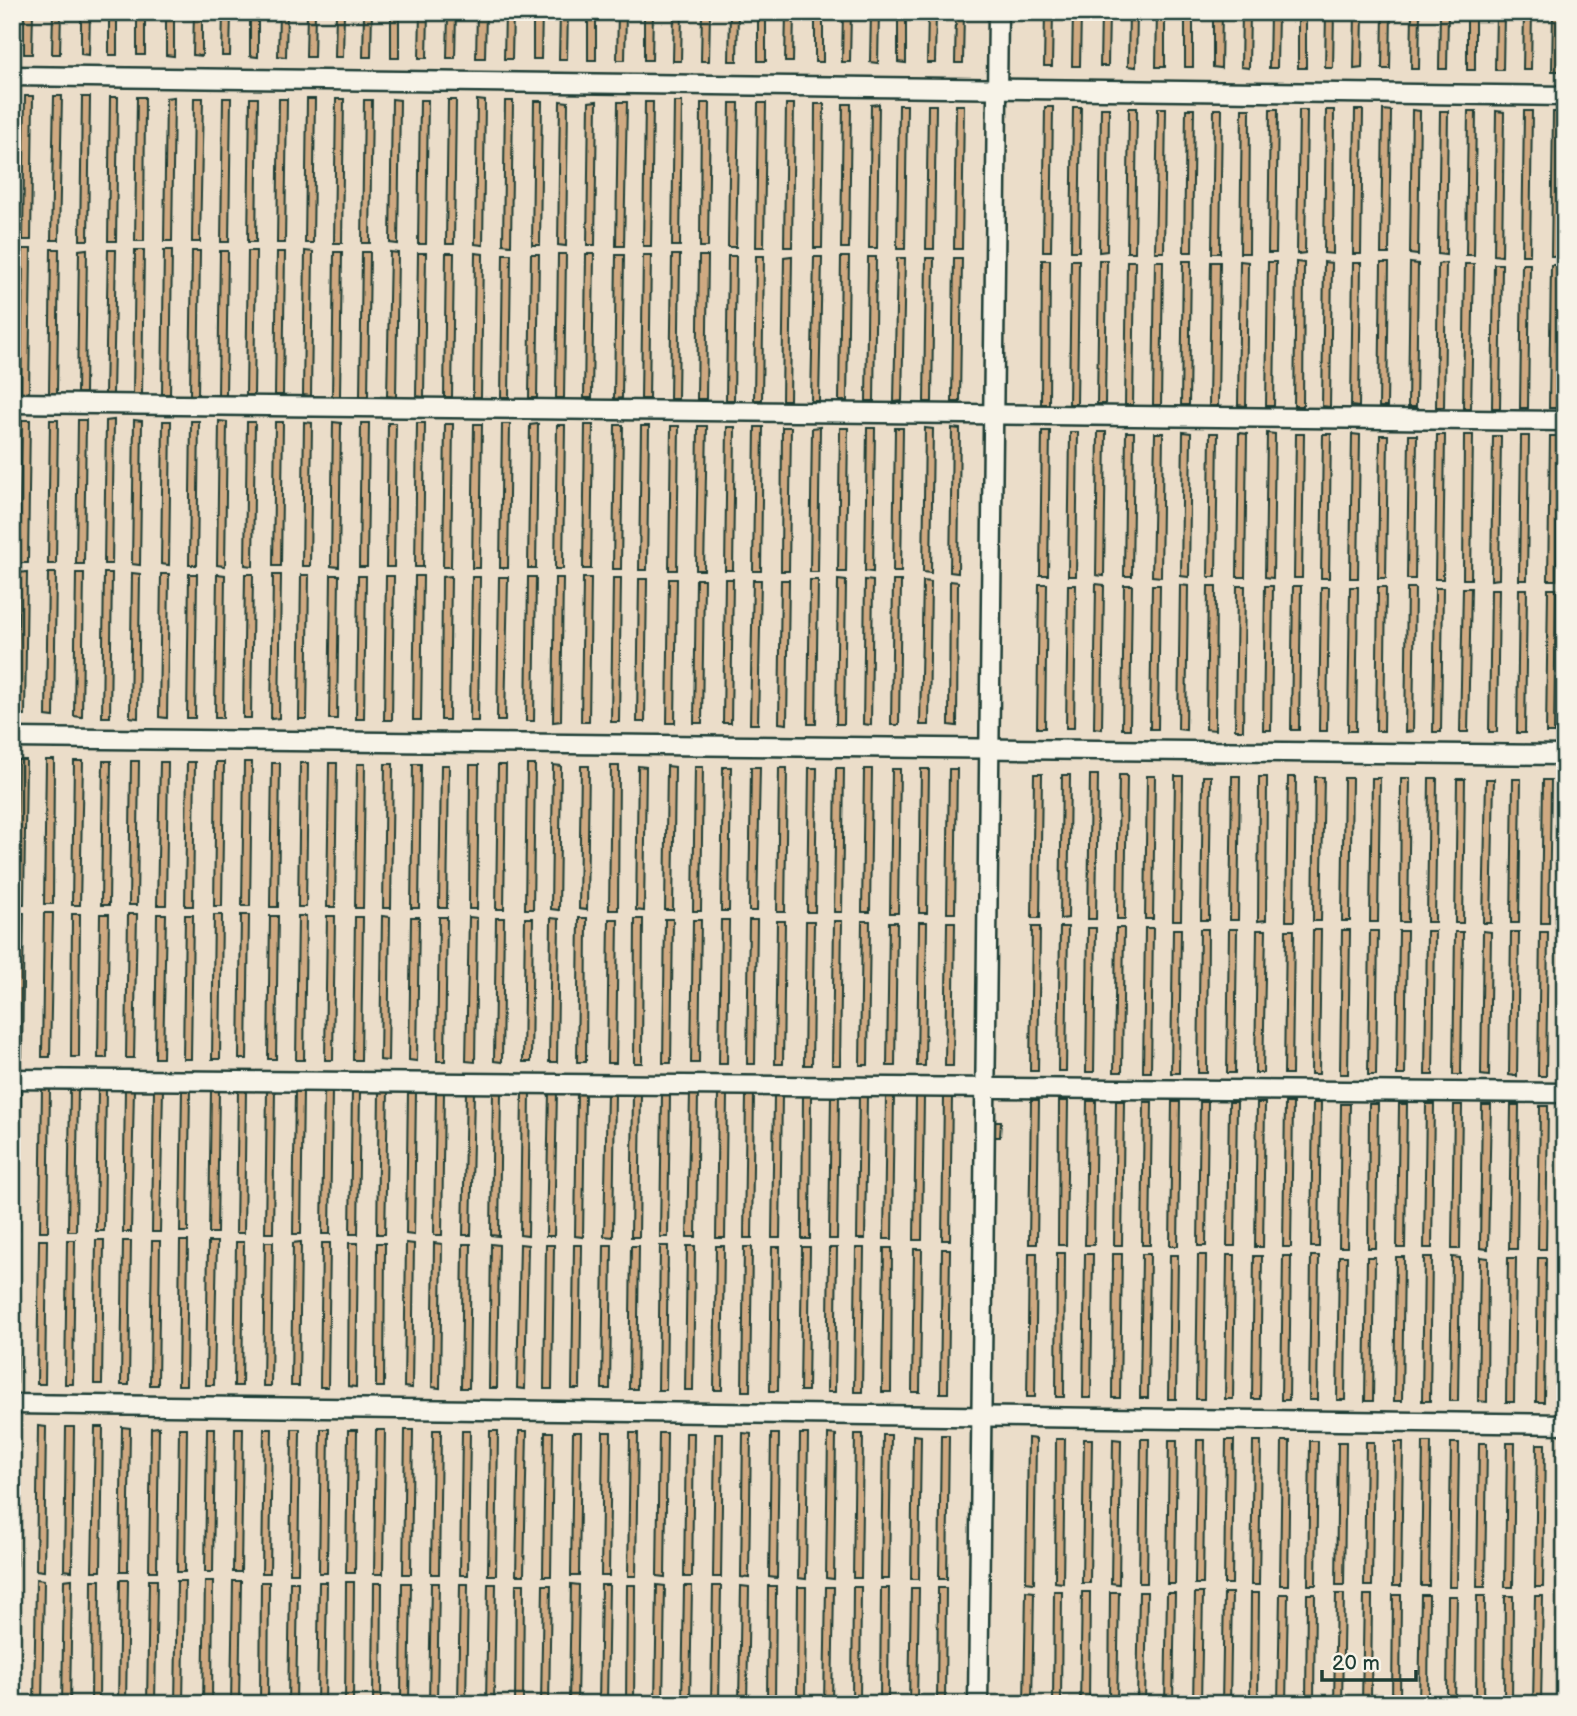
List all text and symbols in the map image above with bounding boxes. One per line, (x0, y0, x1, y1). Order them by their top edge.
scale bar (1322, 1639, 1416, 1683)
text: 20 m (1332, 1651, 1380, 1676)

